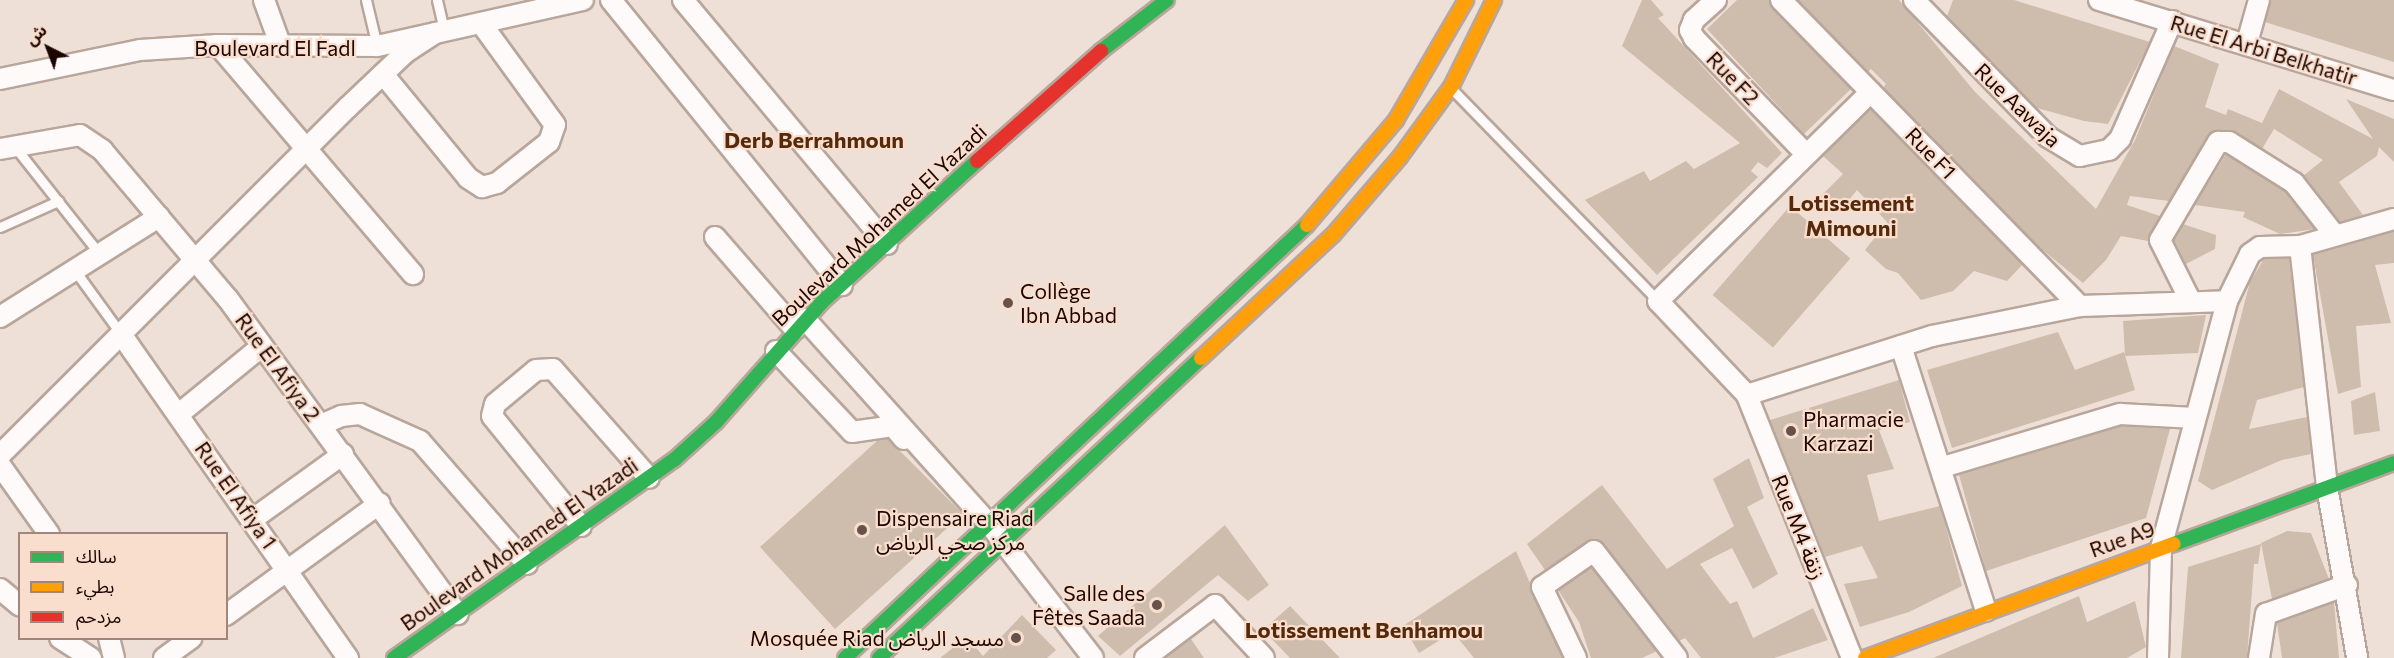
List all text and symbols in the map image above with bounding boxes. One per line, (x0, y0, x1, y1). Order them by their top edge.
street label: Rue El Arbi Belkhatir (2168, 10, 2360, 90)
north arrow (18, 18, 78, 78)
text: ش (21, 20, 50, 49)
street label: Boulevard El Fadl (194, 35, 356, 61)
street label: Rue F2 (1702, 46, 1764, 110)
street label: Rue Aawaja (1970, 58, 2066, 152)
street label: Boulevard Mohamed El Yazadi (766, 119, 992, 331)
street label: Rue F1 (1900, 122, 1962, 184)
district label: Derb Berrahmoun (724, 127, 904, 153)
district label: Lotissement Mimouni (1788, 189, 1914, 240)
place label: Collège Ibn Abbad (1020, 278, 1117, 328)
marker: Collège Ibn Abbad (1001, 296, 1015, 310)
street label: Rue El Afiya 2 (230, 308, 326, 426)
place label: Pharmacie Karzazi (1803, 406, 1904, 456)
marker: Pharmacie Karzazi (1784, 424, 1798, 438)
street label: Rue El Afiya 1 (190, 437, 282, 553)
street label: Boulevard Mohamed El Yazadi (395, 452, 643, 636)
street label: Rue M4 زنقة (1767, 471, 1831, 583)
place label: Dispensaire Riad مركز صحي الرياض (876, 505, 1034, 555)
street label: Rue A9 (2086, 516, 2158, 562)
marker: Dispensaire Riad مركز صحي الرياض (853, 521, 871, 539)
legend (18, 532, 228, 640)
text: سالك (76, 545, 117, 567)
text: بطيء (76, 575, 114, 597)
place label: Salle des Fêtes Saada (1032, 580, 1145, 630)
marker: Salle des Fêtes Saada (1150, 598, 1164, 612)
text: مزدحم (76, 605, 121, 627)
district label: Lotissement Benhamou (1245, 617, 1483, 643)
place label: Mosquée Riad مسجد الرياض (750, 625, 1004, 651)
marker: Mosquée Riad مسجد الرياض (1009, 631, 1023, 645)

